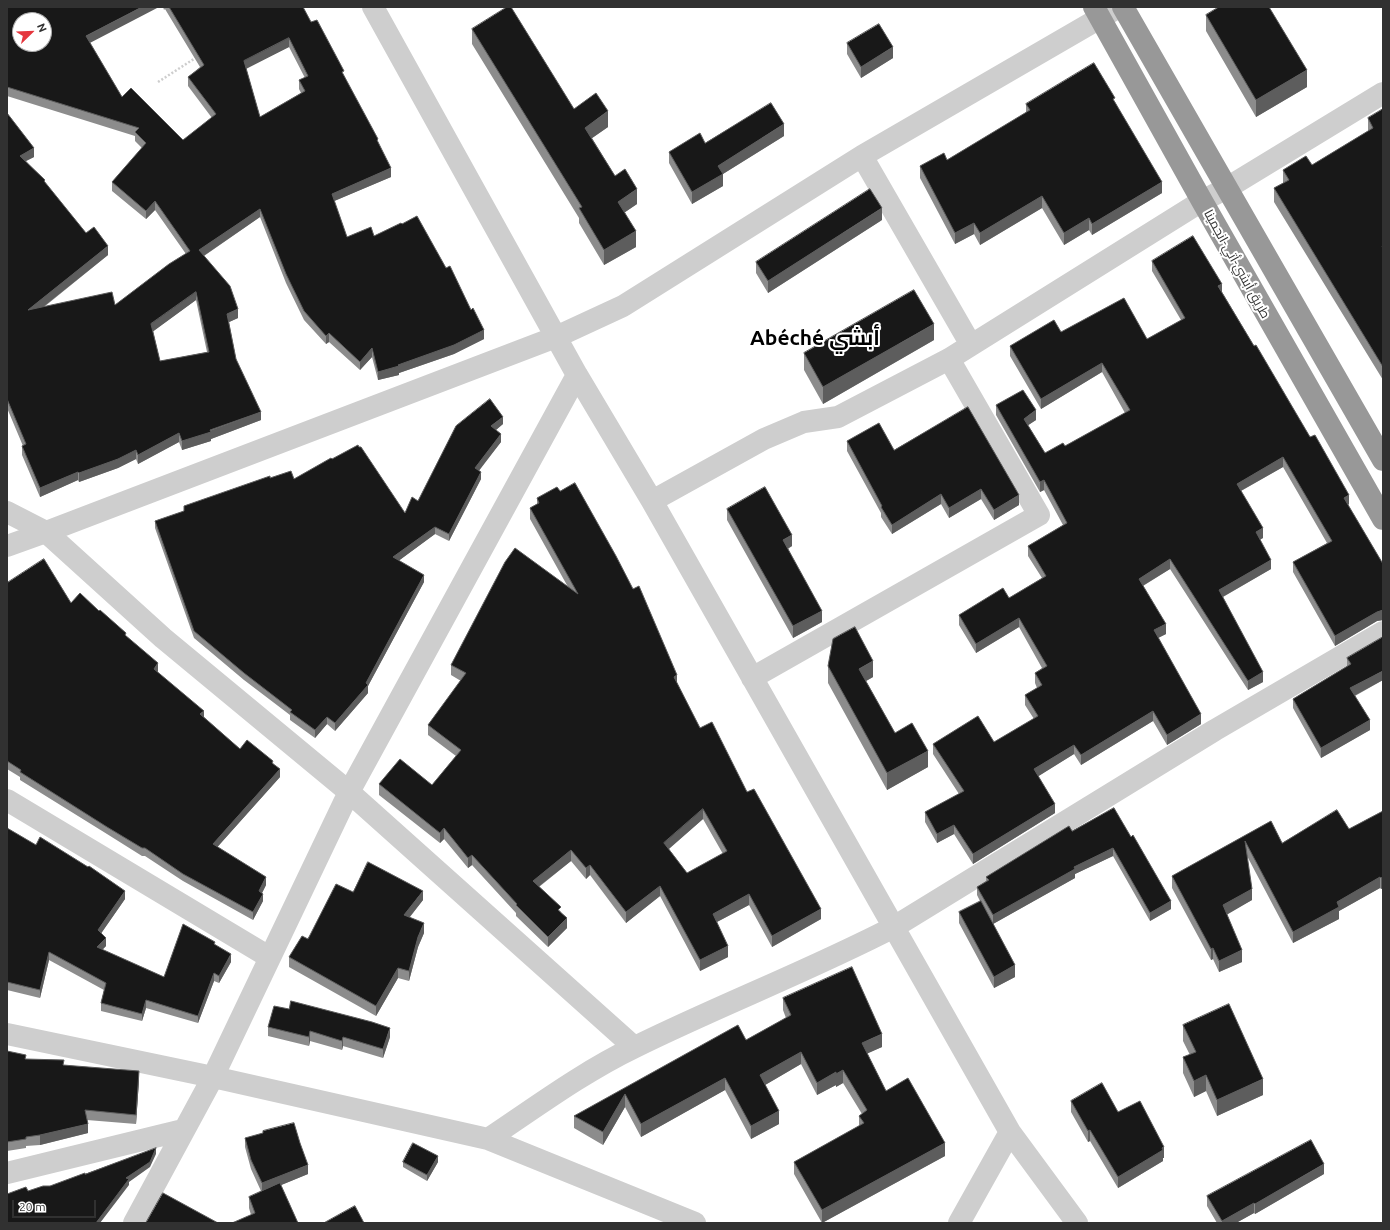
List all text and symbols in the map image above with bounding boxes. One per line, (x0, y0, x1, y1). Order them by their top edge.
north arrow (12, 12, 52, 52)
text: N (35, 22, 49, 34)
street label: طريق أبشي-أتي-انجمينا (1201, 207, 1273, 321)
district label: Abéché أبشي (750, 325, 880, 351)
scale bar (14, 1192, 98, 1218)
text: 20 m (19, 1200, 46, 1213)

